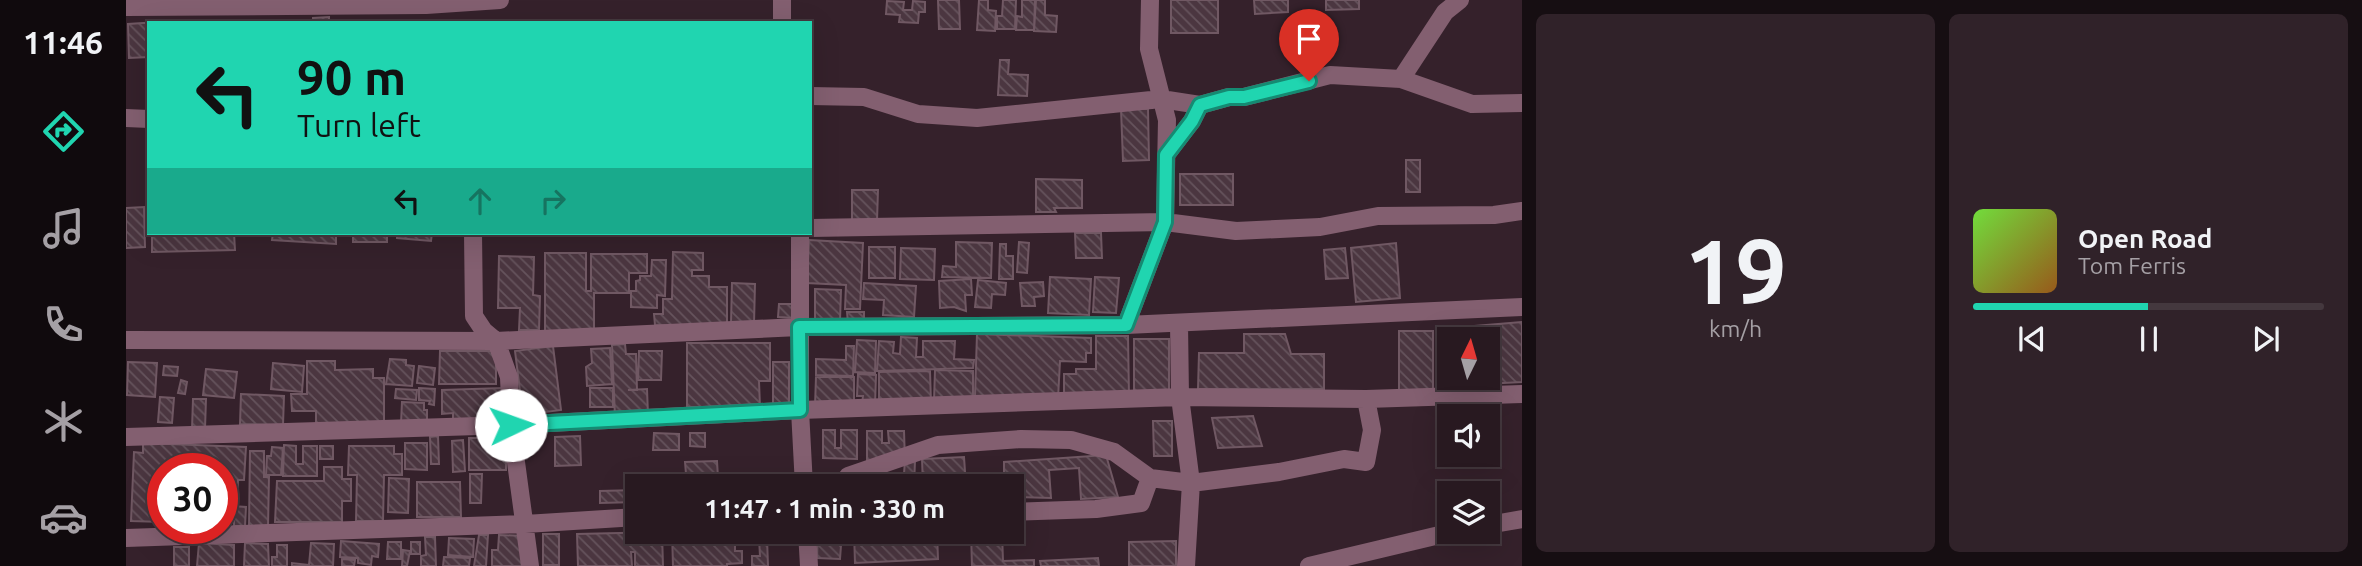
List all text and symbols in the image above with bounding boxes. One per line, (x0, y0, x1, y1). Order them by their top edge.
pin (1279, 9, 1339, 81)
icon: arrive (1290, 20, 1328, 58)
text: 11:46 (23, 24, 103, 60)
icon: left (182, 49, 273, 140)
text: 90 m (297, 49, 406, 104)
icon: directions (39, 107, 88, 156)
text: Turn left (297, 107, 421, 143)
icon: left (388, 182, 426, 220)
icon: ahead (461, 182, 499, 220)
icon: right (534, 182, 572, 220)
icon: music (39, 204, 88, 253)
text: 19 (1684, 219, 1787, 321)
text: Open Road (2078, 224, 2212, 253)
text: Tom Ferris (2078, 253, 2186, 278)
icon: phone (39, 300, 88, 349)
text: km/h (1709, 316, 1762, 341)
icon: previous (2013, 320, 2051, 358)
icon: pause (2130, 320, 2168, 358)
icon: next (2247, 320, 2285, 358)
north arrow (1437, 327, 1500, 390)
map controls (1437, 327, 1500, 544)
position arrow (474, 388, 548, 462)
icon: climate (39, 397, 88, 446)
button: sound (1437, 404, 1500, 467)
speed limit sign: 30 (147, 453, 238, 544)
button: layers (1437, 481, 1500, 544)
icon: car (39, 493, 88, 542)
text: 11:47 · 1 min · 330 m (704, 494, 945, 523)

